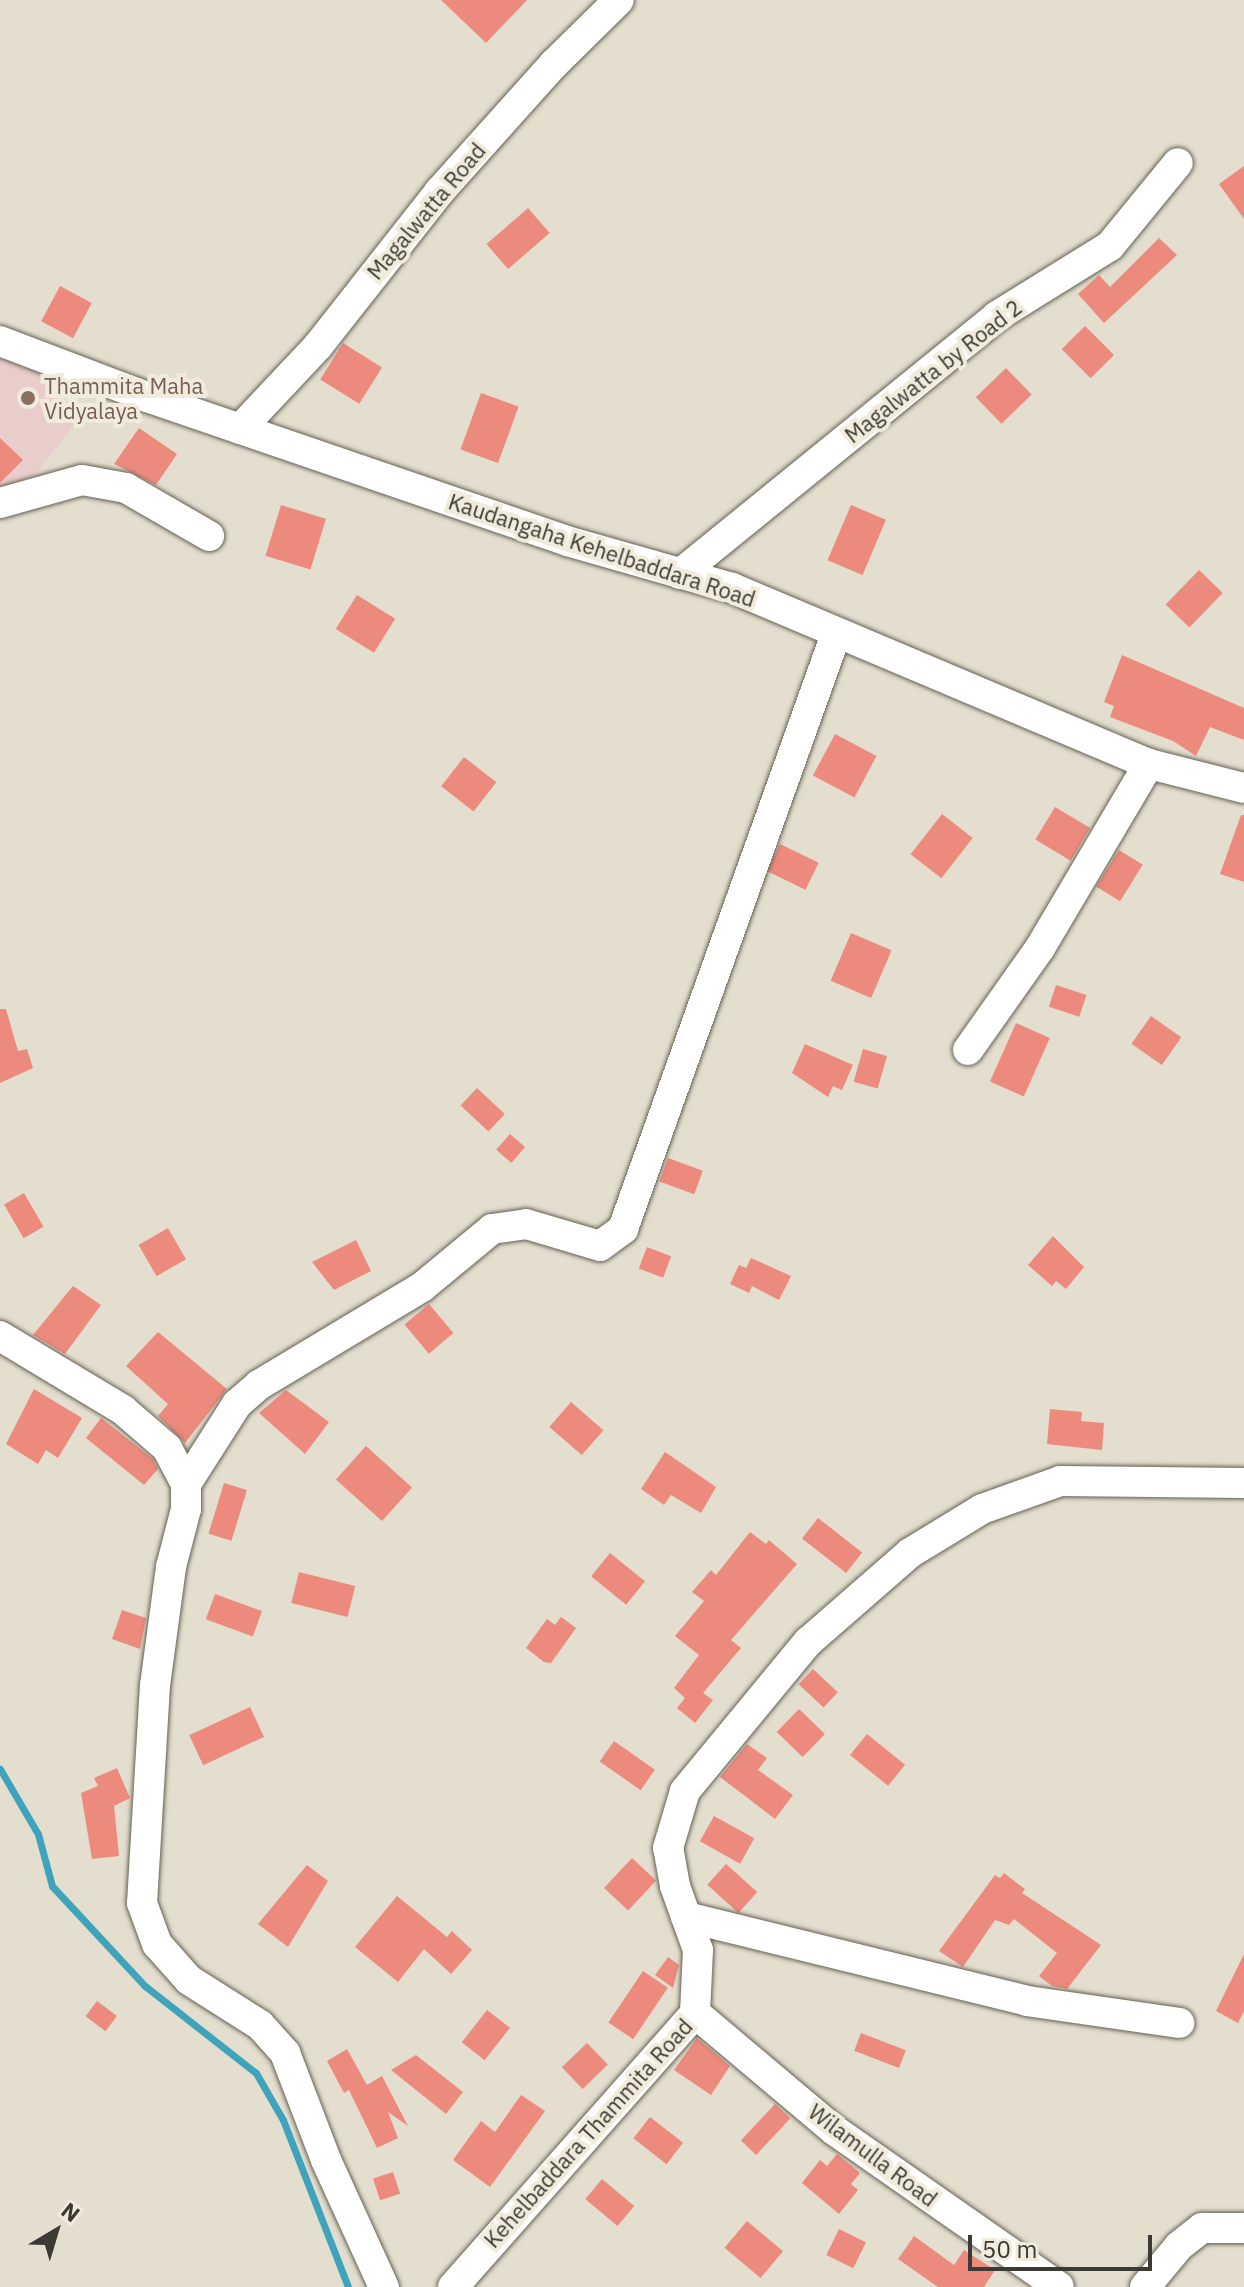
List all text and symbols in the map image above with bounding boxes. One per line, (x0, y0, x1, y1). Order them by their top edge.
street label: Magalwatta Road (361, 137, 491, 285)
street label: Magalwatta by Road 2 (839, 294, 1027, 448)
place label: Thammita Maha Vidyalaya (44, 372, 203, 424)
marker: Thammita Maha Vidyalaya (19, 389, 37, 407)
street label: Kaudangaha Kehelbaddara Road (445, 488, 759, 612)
street label: Kehelbaddara Thammita Road (478, 2013, 698, 2253)
street label: Wilamulla Road (804, 2098, 942, 2212)
north arrow (16, 2191, 96, 2271)
text: N (56, 2195, 86, 2228)
scale bar (972, 2219, 1156, 2269)
text: 50 m (982, 2233, 1037, 2265)

